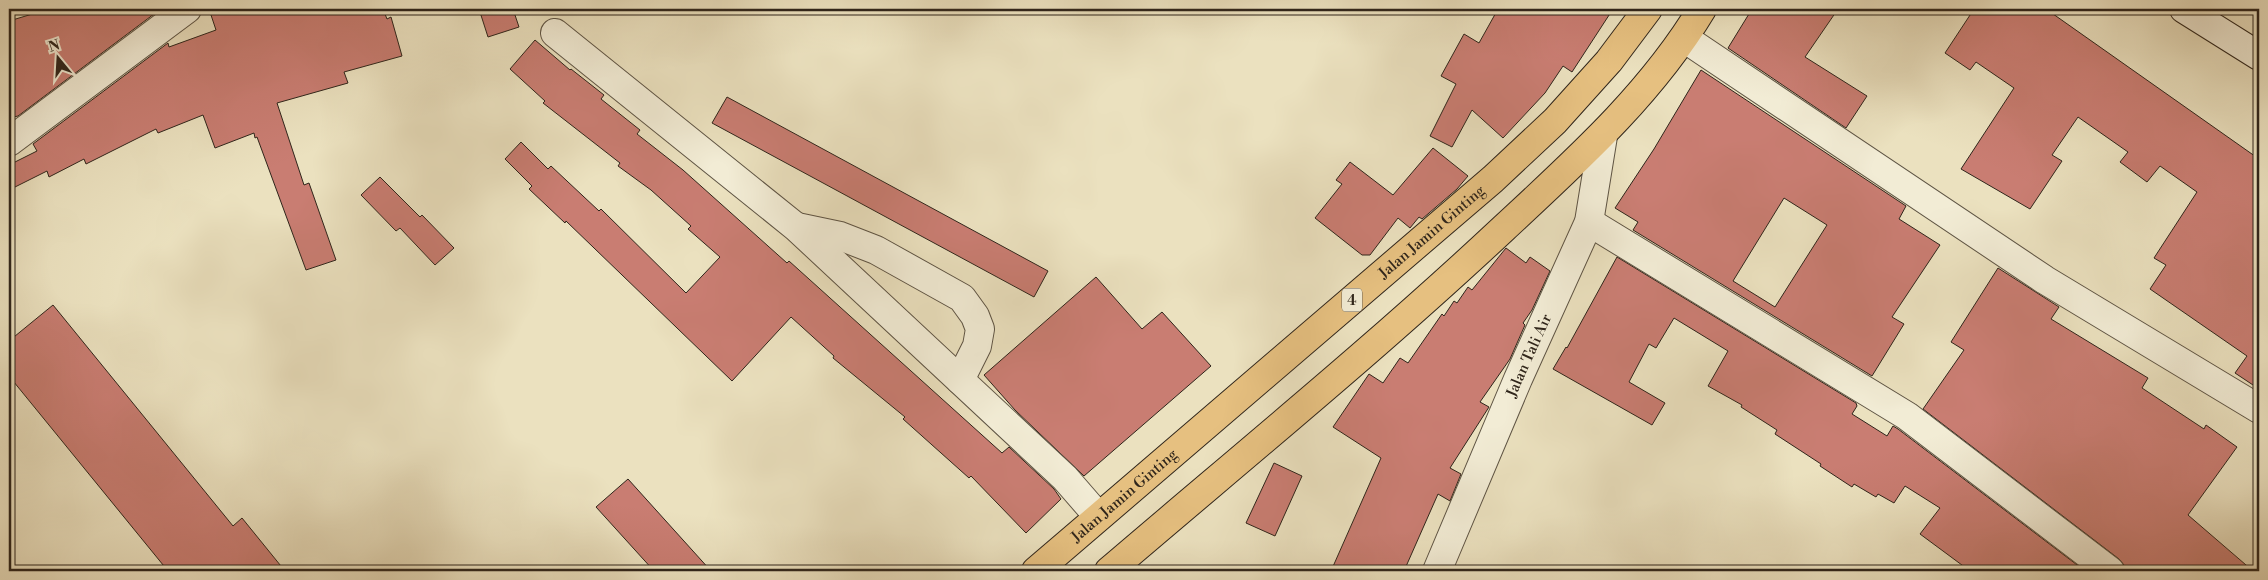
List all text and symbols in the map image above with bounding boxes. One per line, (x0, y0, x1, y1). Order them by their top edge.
north arrow (32, 32, 82, 82)
text: N (46, 36, 62, 57)
street label: Jalan Jamin Ginting (1374, 181, 1489, 284)
road number: 4 (1342, 288, 1362, 312)
street label: Jalan Tali Air (1502, 311, 1556, 401)
street label: Jalan Jamin Ginting (1067, 445, 1182, 547)

